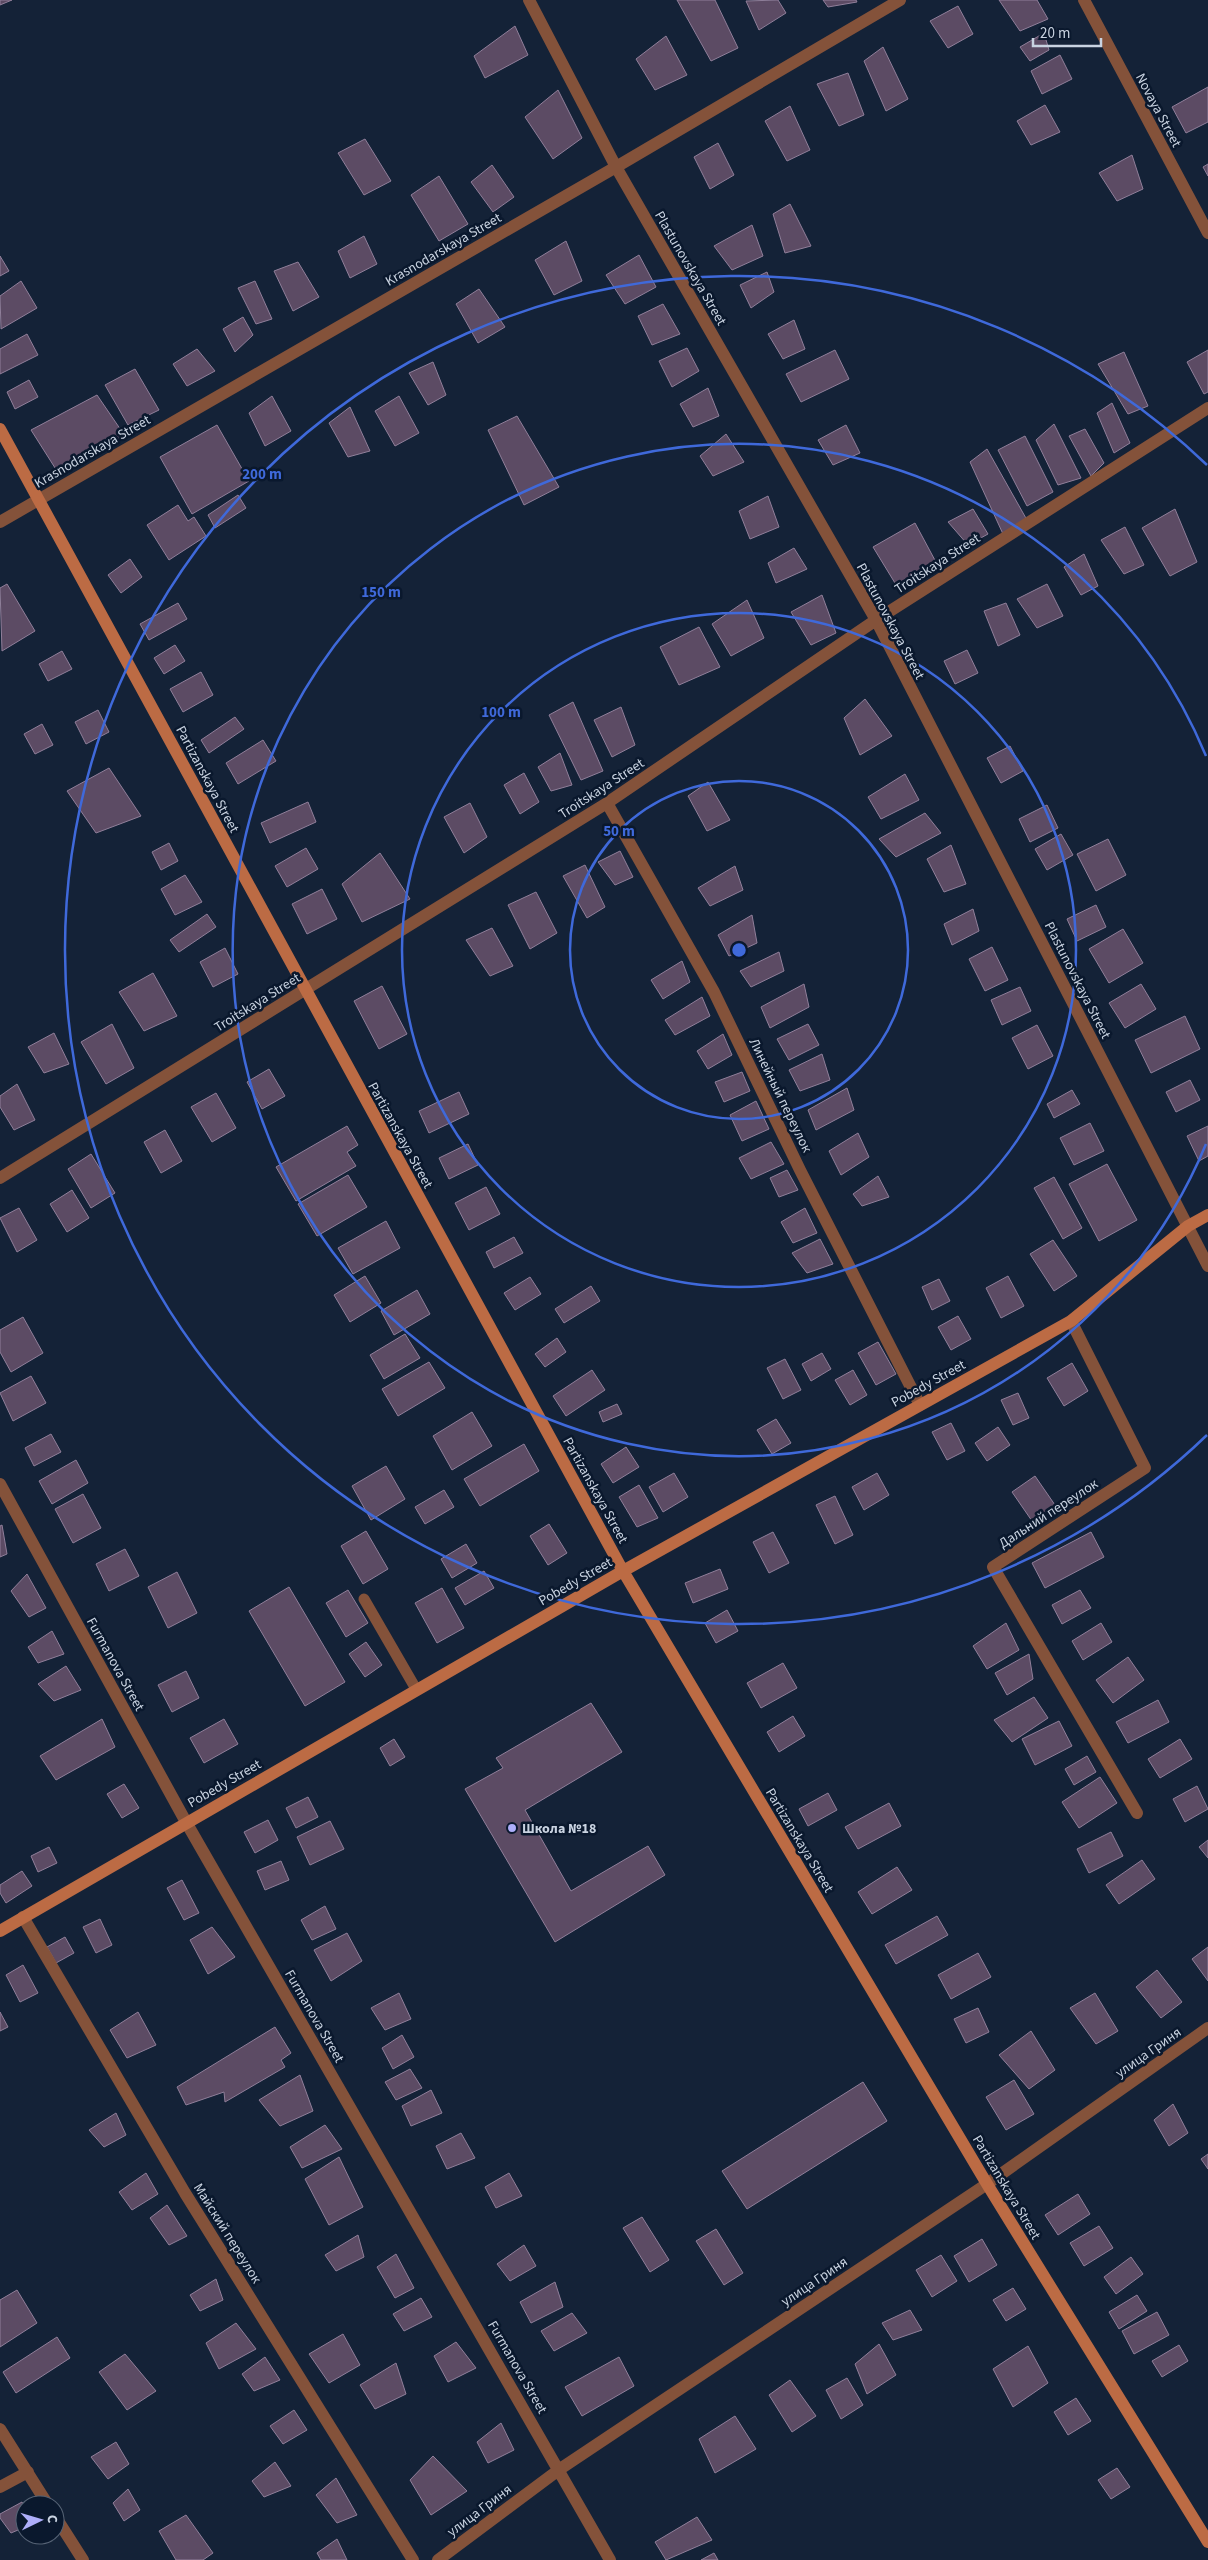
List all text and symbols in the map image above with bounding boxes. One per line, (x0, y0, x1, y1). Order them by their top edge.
scale bar (1033, 15, 1100, 47)
text: 20 m (1040, 23, 1070, 44)
street label: Novaya Street (1130, 70, 1186, 151)
street label: Krasnodarskaya Street (382, 208, 506, 291)
street label: Plastunovskaya Street (649, 208, 731, 330)
street label: Krasnodarskaya Street (31, 410, 155, 493)
text: 200 m (242, 464, 282, 485)
street label: Troitskaya Street (891, 529, 984, 599)
street label: Plastunovskaya Street (851, 560, 929, 683)
text: 150 m (361, 582, 401, 603)
text: 100 m (481, 702, 521, 723)
street label: Partizanskaya Street (170, 722, 244, 837)
street label: Troitskaya Street (555, 754, 648, 824)
text: 50 m (603, 821, 635, 842)
street label: Plastunovskaya Street (1039, 918, 1115, 1043)
centre of rings (730, 941, 748, 959)
street label: Troitskaya Street (211, 968, 305, 1037)
street label: Линейный переулок (744, 1035, 817, 1156)
street label: Partizanskaya Street (363, 1079, 438, 1192)
street label: Pobedy Street (888, 1355, 969, 1413)
street label: Partizanskaya Street (558, 1434, 633, 1547)
street label: Дальний переулок (995, 1474, 1102, 1553)
street label: Pobedy Street (535, 1553, 616, 1611)
street label: Furmanova Street (81, 1614, 149, 1715)
street label: Pobedy Street (184, 1755, 265, 1813)
street label: Partizanskaya Street (760, 1785, 838, 1897)
place label: Школа №18 (522, 1819, 596, 1839)
marker: Школа №18 (506, 1822, 518, 1834)
street label: Furmanova Street (279, 1966, 349, 2067)
street label: улица Гриня (1112, 2023, 1186, 2083)
street label: Partizanskaya Street (967, 2132, 1045, 2244)
street label: Майский переулок (188, 2179, 266, 2288)
street label: улица Гриня (777, 2252, 852, 2311)
street label: Furmanova Street (482, 2317, 552, 2418)
street label: улица Гриня (443, 2480, 516, 2542)
north arrow (15, 2495, 65, 2545)
text: С (42, 2514, 62, 2524)

